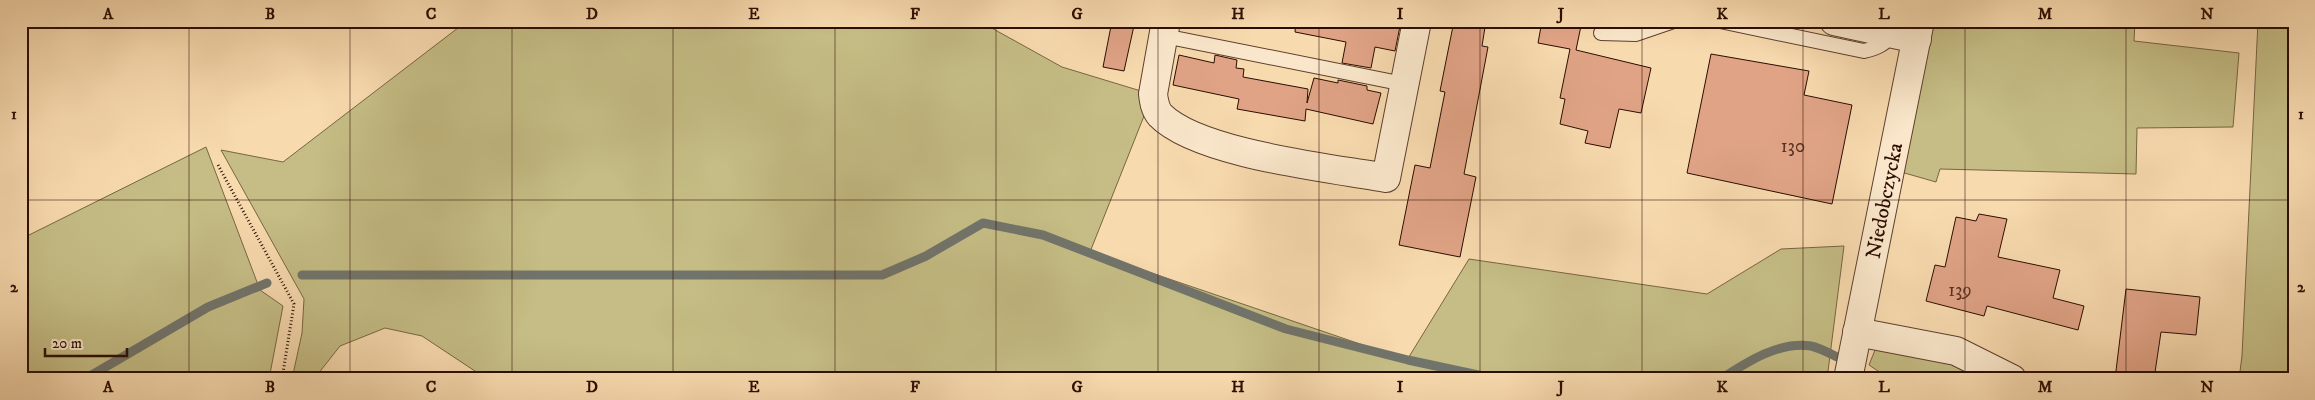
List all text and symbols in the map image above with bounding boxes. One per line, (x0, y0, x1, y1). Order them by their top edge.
text: A (102, 4, 114, 24)
text: B (265, 4, 275, 24)
text: C (426, 4, 436, 24)
text: D (586, 4, 598, 24)
text: E (748, 4, 760, 24)
text: F (910, 4, 920, 24)
text: G (1071, 4, 1083, 24)
text: H (1231, 4, 1245, 24)
text: I (1397, 4, 1404, 24)
text: J (1556, 4, 1565, 24)
text: K (1716, 4, 1728, 24)
text: L (1878, 4, 1890, 24)
text: M (2038, 4, 2053, 24)
text: N (2200, 4, 2214, 24)
text: 1 (11, 104, 17, 124)
text: 1 (2298, 104, 2304, 124)
house number: 130 (1781, 135, 1805, 158)
street label: Niedobczycka (1861, 140, 1909, 261)
text: 2 (10, 277, 19, 297)
text: 2 (2297, 277, 2306, 297)
house number: 139 (1948, 279, 1972, 302)
scale bar (45, 325, 128, 357)
text: 20 m (52, 334, 82, 353)
text: A (102, 377, 114, 397)
text: B (265, 377, 275, 397)
text: C (426, 377, 436, 397)
text: D (586, 377, 598, 397)
text: E (748, 377, 760, 397)
text: F (910, 377, 920, 397)
text: G (1071, 377, 1083, 397)
text: H (1231, 377, 1245, 397)
text: I (1397, 377, 1404, 397)
text: J (1556, 377, 1565, 397)
text: K (1716, 377, 1728, 397)
text: L (1878, 377, 1890, 397)
text: M (2038, 377, 2053, 397)
text: N (2200, 377, 2214, 397)

